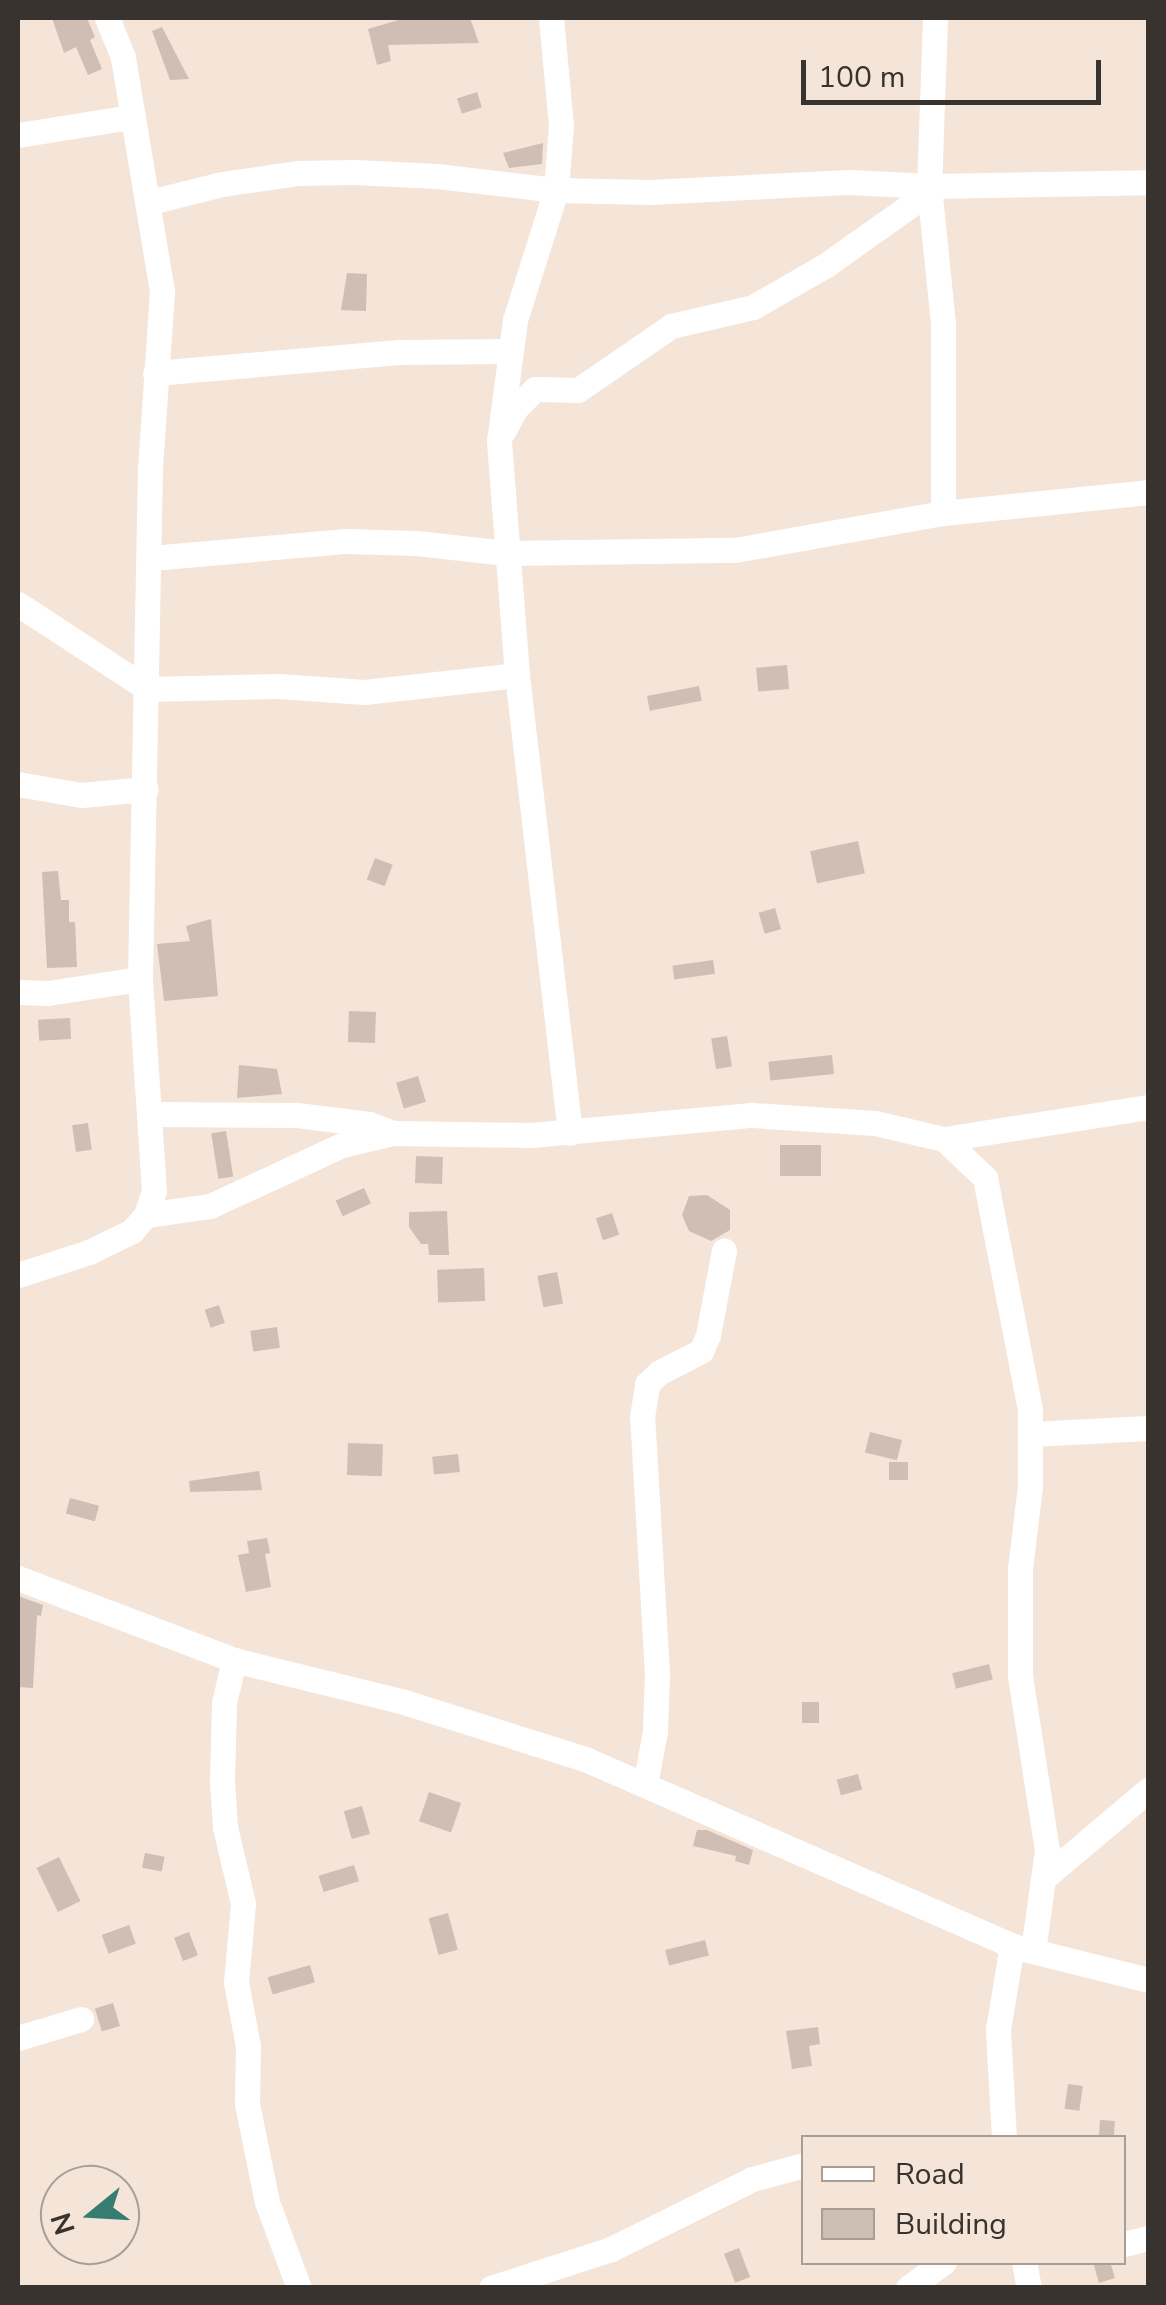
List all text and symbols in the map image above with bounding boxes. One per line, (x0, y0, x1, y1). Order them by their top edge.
scale bar (806, 40, 1106, 102)
text: 100 m (818, 57, 905, 98)
legend (801, 2135, 1126, 2265)
text: Road (895, 2154, 965, 2195)
north arrow (40, 2165, 140, 2265)
text: Building (895, 2204, 1007, 2245)
text: N (42, 2208, 85, 2239)

